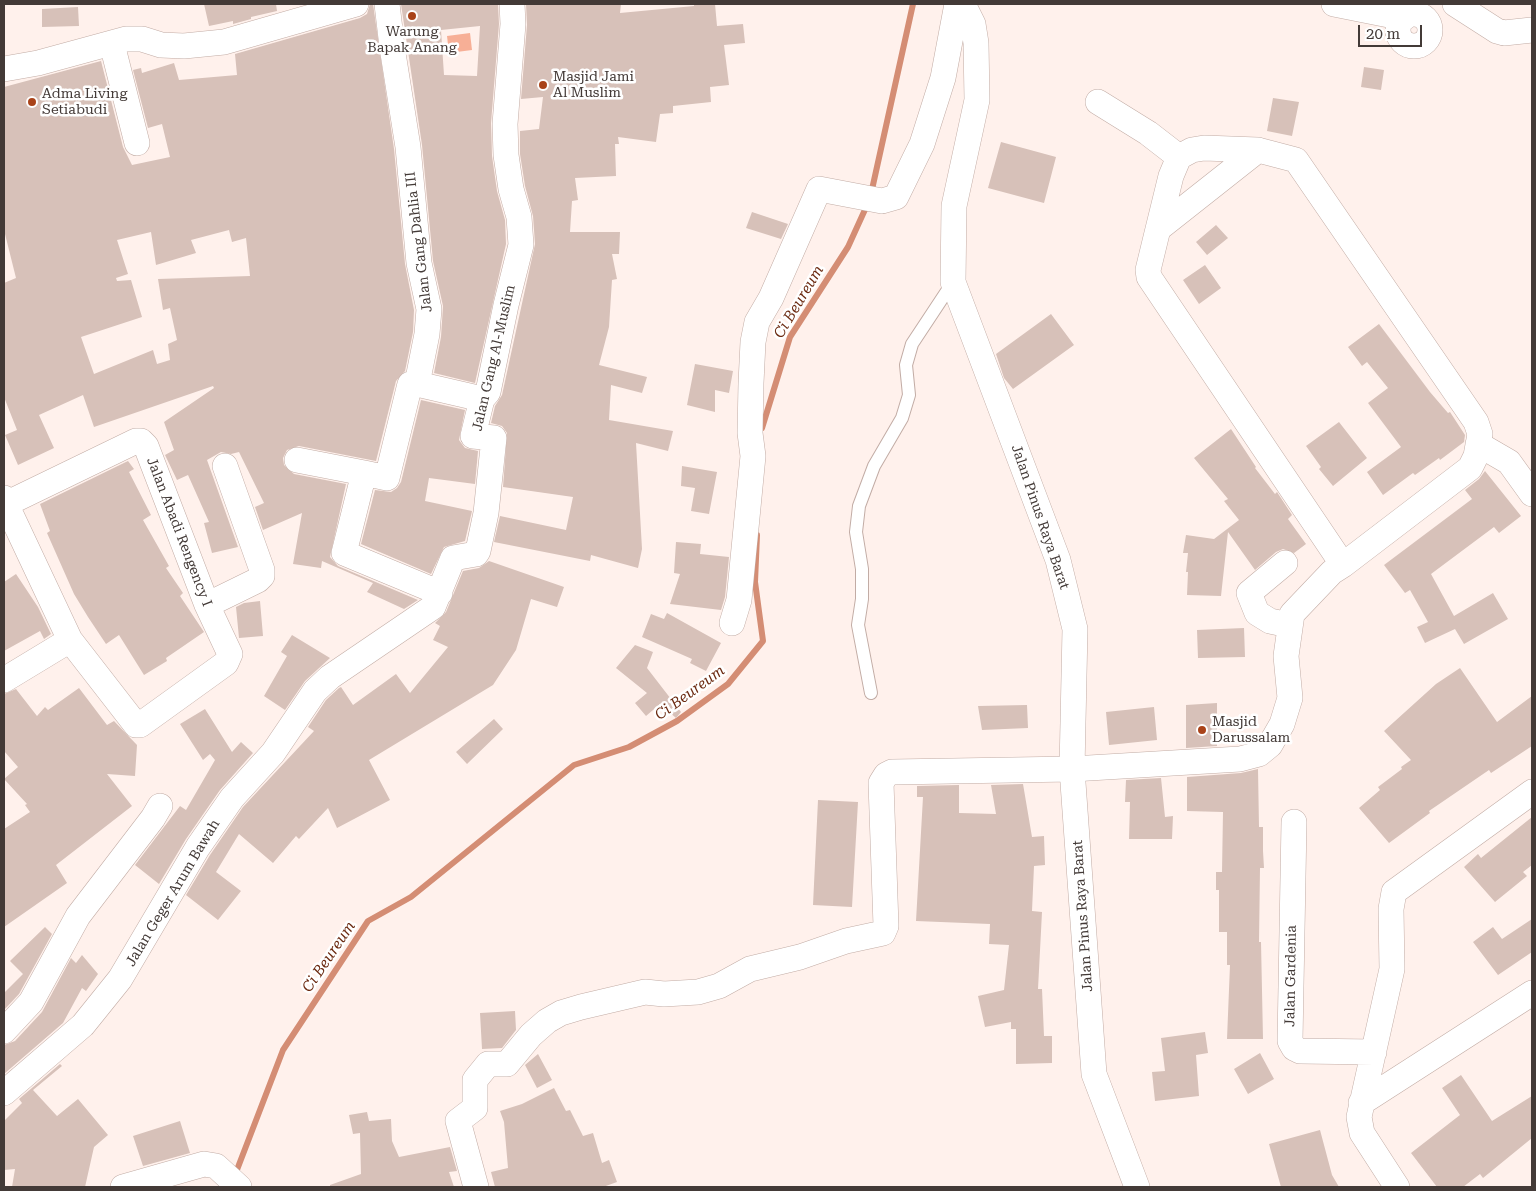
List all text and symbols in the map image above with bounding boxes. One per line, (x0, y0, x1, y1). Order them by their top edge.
marker: Warung Bapak Anang (406, 10, 418, 22)
scale bar (1361, 15, 1425, 47)
place label: Warung Bapak Anang (367, 24, 457, 56)
text: 20 m (1366, 25, 1400, 43)
place label: Masjid Jami Al Muslim (553, 69, 634, 102)
marker: Masjid Jami Al Muslim (537, 79, 549, 91)
place label: Adma Living Setiabudi (42, 86, 127, 118)
marker: Adma Living Setiabudi (26, 96, 38, 108)
street label: Jalan Gang Dahlia III (402, 171, 436, 313)
water label: Ci Beureum (770, 262, 828, 342)
street label: Jalan Gang Al-Muslim (469, 283, 519, 433)
street label: Jalan Pinus Raya Barat (1007, 442, 1073, 592)
street label: Jalan Abadi Rengency I (143, 455, 215, 609)
water label: Ci Beureum (652, 662, 728, 724)
place label: Masjid Darussalam (1212, 714, 1290, 746)
marker: Masjid Darussalam (1196, 724, 1208, 736)
street label: Jalan Geger Arum Bawah (122, 817, 224, 969)
street label: Jalan Pinus Raya Barat (1069, 840, 1097, 992)
water label: Ci Beureum (299, 918, 359, 996)
street label: Jalan Gardenia (1282, 925, 1300, 1027)

